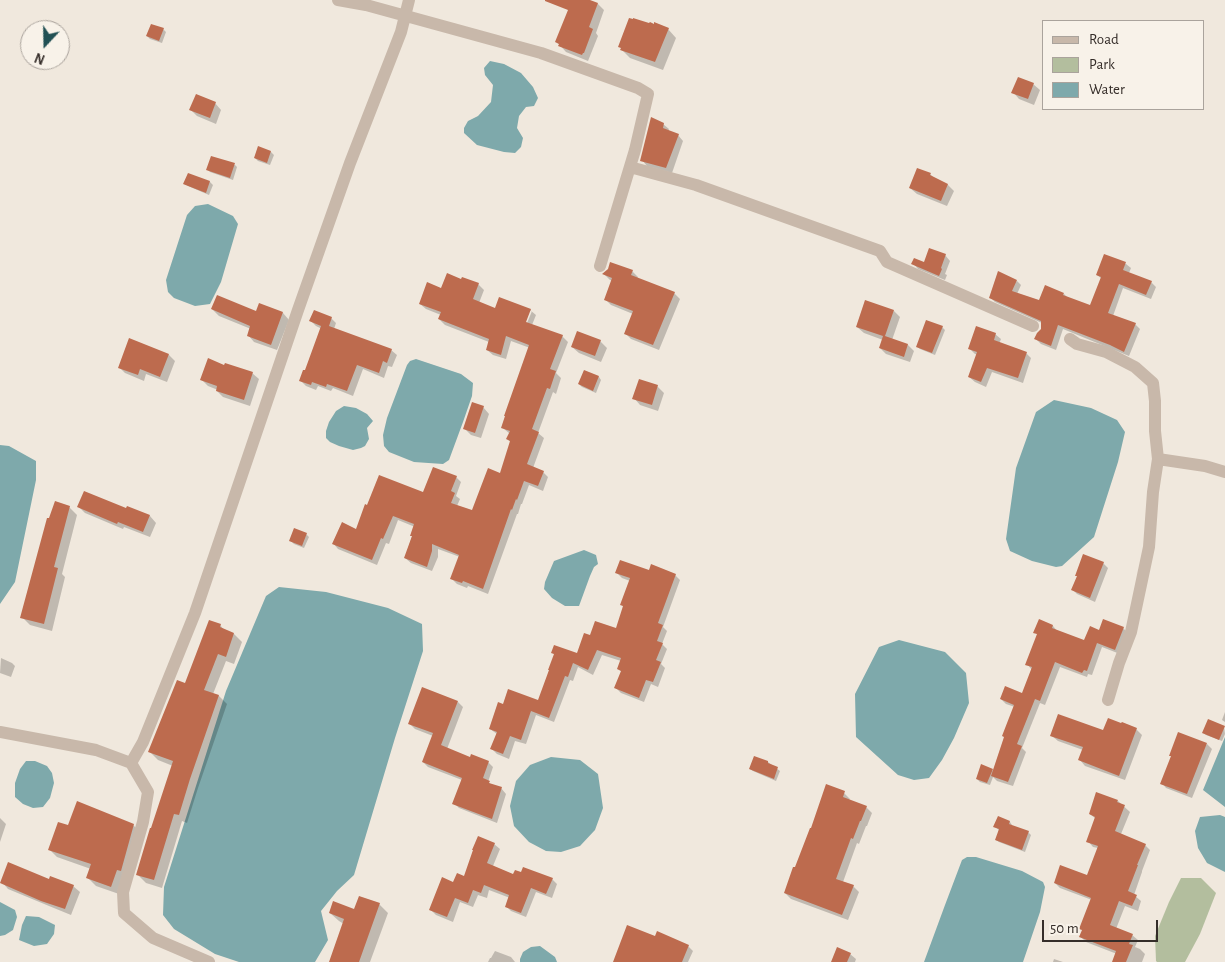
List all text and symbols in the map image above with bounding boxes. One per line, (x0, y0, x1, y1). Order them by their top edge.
north arrow (20, 20, 70, 70)
legend (1042, 20, 1205, 110)
text: Road (1089, 32, 1119, 47)
text: N (33, 50, 47, 66)
text: Park (1089, 57, 1115, 72)
text: Water (1089, 82, 1125, 97)
scale bar (1045, 910, 1161, 942)
text: 50 m (1050, 921, 1079, 936)

